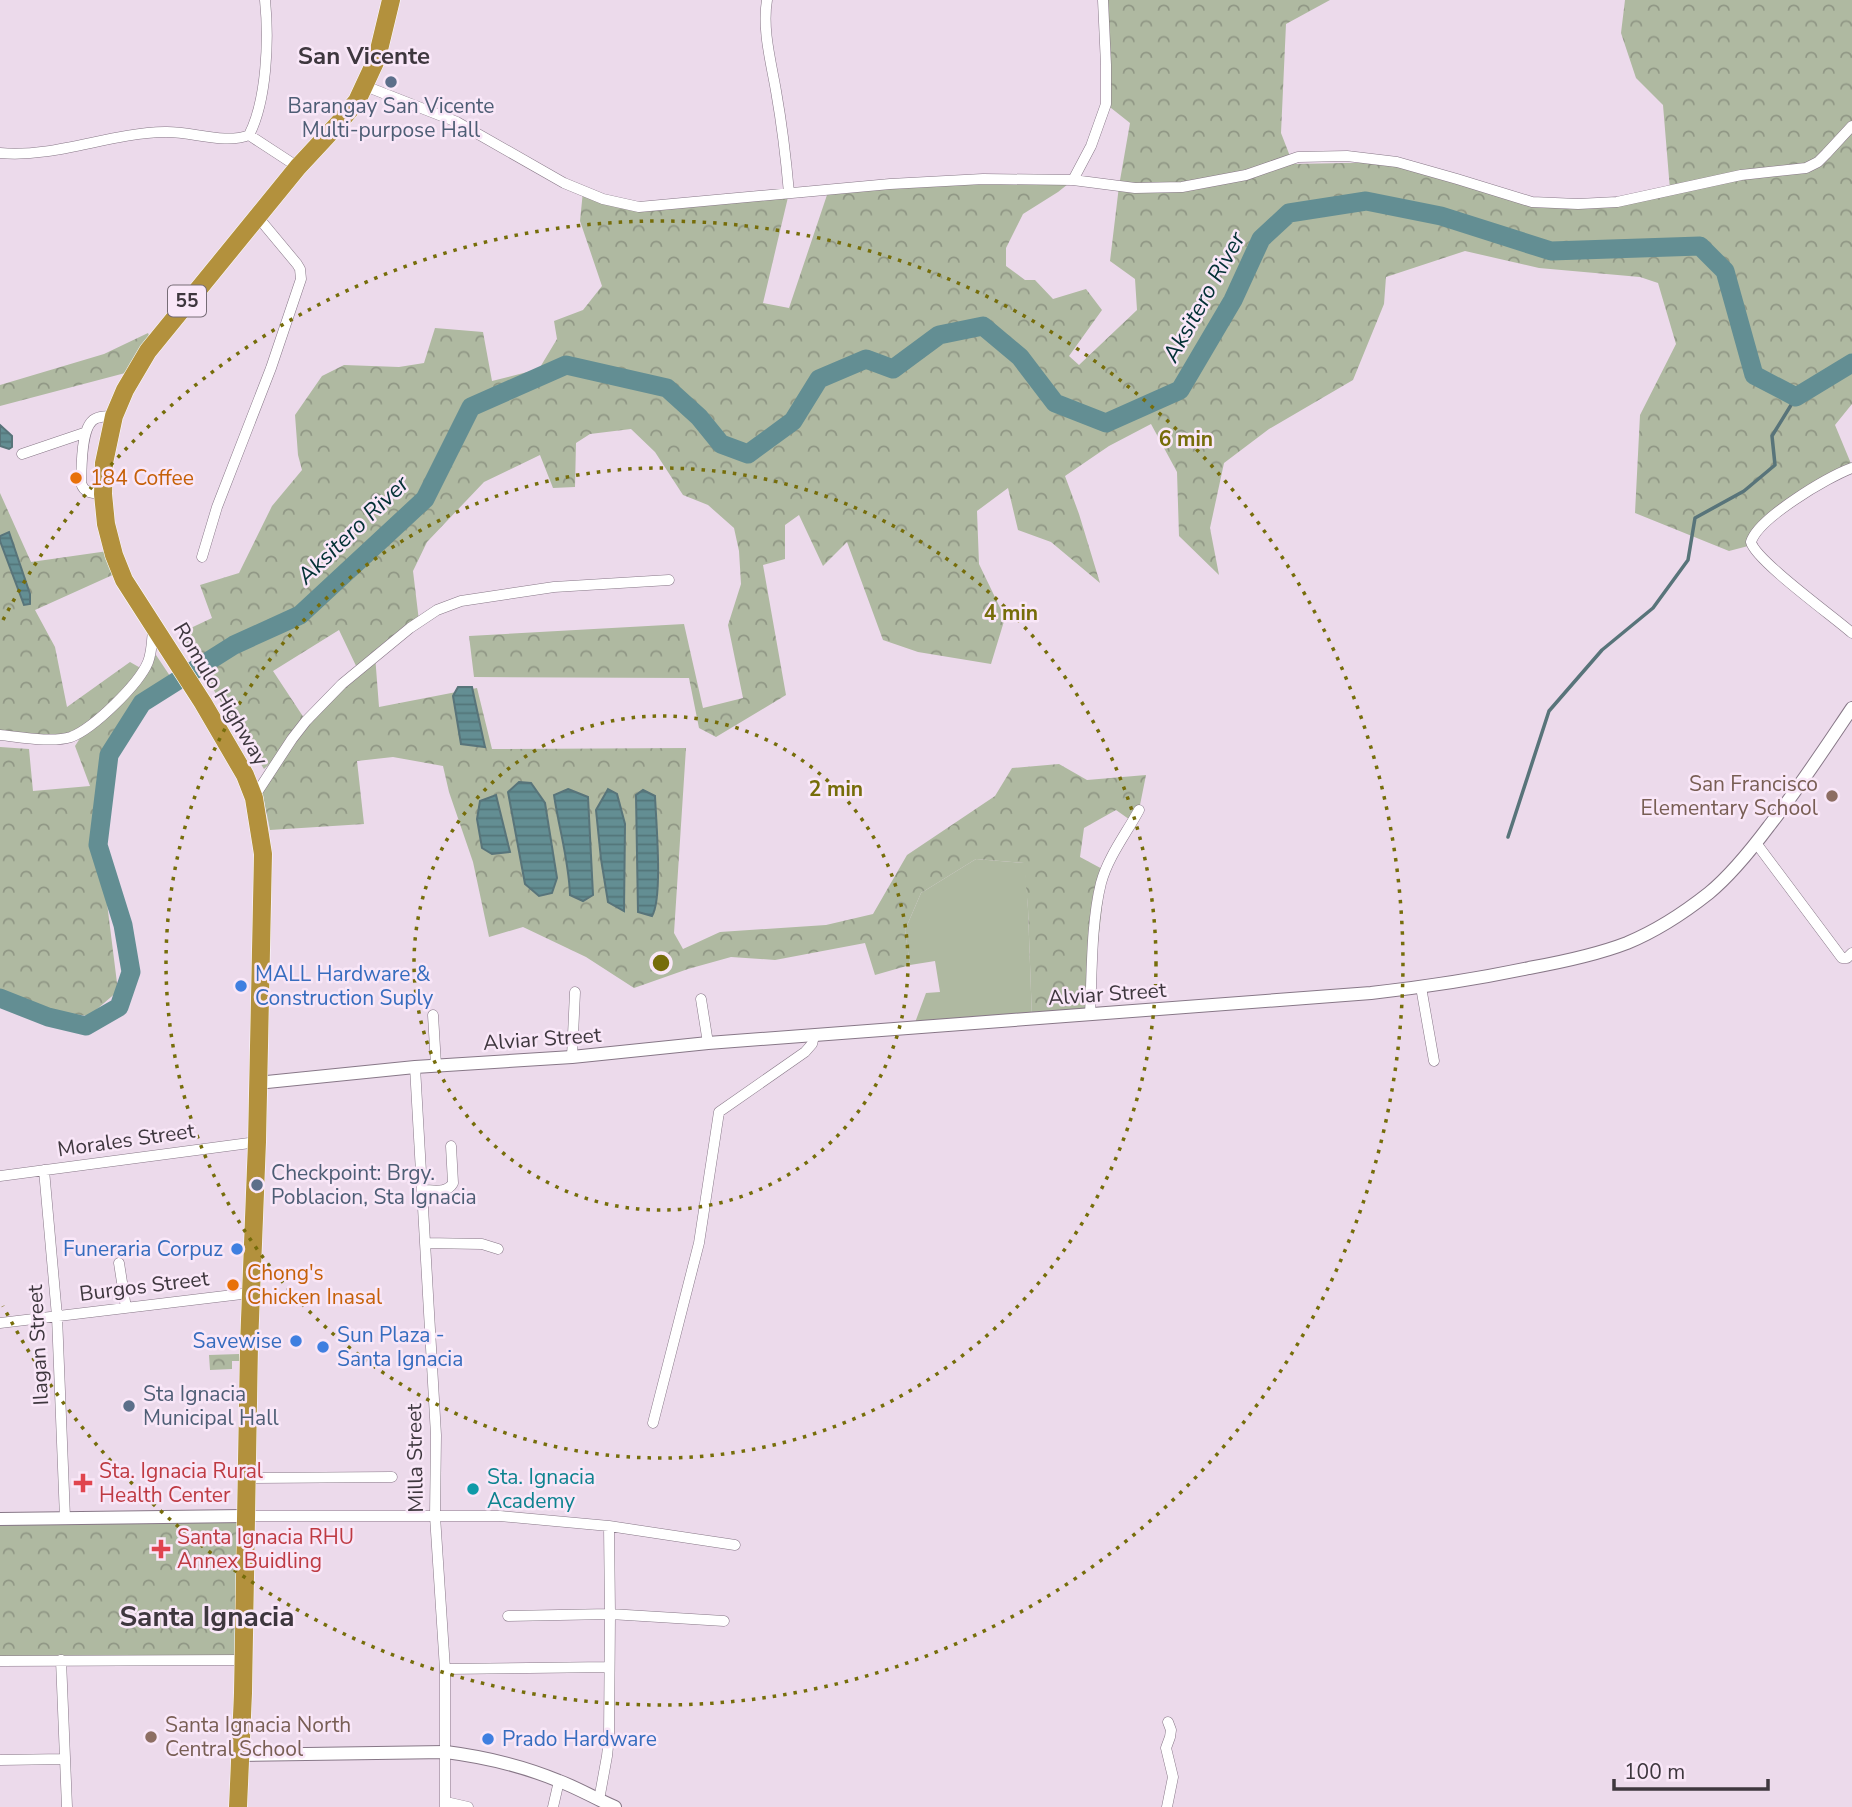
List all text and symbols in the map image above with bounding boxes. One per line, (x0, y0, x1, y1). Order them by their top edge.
district label: San Vicente (298, 40, 430, 72)
marker: Barangay San Vicente Multi-purpose Hall (383, 74, 399, 90)
place label: Barangay San Vicente Multi-purpose Hall (287, 92, 495, 144)
water label: Aksitero River (1155, 226, 1253, 368)
road number: 55 (168, 286, 206, 316)
text: 6 min (1159, 425, 1213, 453)
place label: 184 Coffee (90, 464, 194, 492)
water label: Aksitero River (290, 468, 416, 592)
marker: 184 Coffee (68, 470, 84, 486)
text: 4 min (984, 599, 1038, 627)
street label: Romulo Highway (167, 617, 275, 771)
place label: San Francisco Elementary School (1640, 770, 1819, 822)
text: 2 min (809, 775, 863, 803)
marker: San Francisco Elementary School (1824, 788, 1840, 804)
centre of rings (649, 951, 673, 975)
place label: MALL Hardware & Construction Suply (255, 960, 434, 1012)
street label: Alviar Street (1047, 976, 1168, 1012)
marker: MALL Hardware & Construction Suply (233, 978, 249, 994)
street label: Alviar Street (482, 1021, 603, 1057)
street label: Morales Street (56, 1116, 197, 1163)
place label: Checkpoint: Brgy. Poblacion, Sta Ignacia (271, 1159, 477, 1211)
marker: Checkpoint: Brgy. Poblacion, Sta Ignacia (249, 1177, 265, 1193)
place label: Funeraria Corpuz (63, 1235, 223, 1263)
marker: Funeraria Corpuz (229, 1241, 245, 1257)
place label: Chong's Chicken Inasal (247, 1259, 383, 1311)
street label: Burgos Street (78, 1264, 211, 1308)
marker: Chong's Chicken Inasal (225, 1277, 241, 1293)
street label: Ilagan Street (21, 1283, 55, 1406)
place label: Sun Plaza - Santa Ignacia (337, 1321, 463, 1373)
place label: Savewise (193, 1327, 282, 1355)
marker: Savewise (288, 1333, 304, 1349)
marker: Sun Plaza - Santa Ignacia (315, 1339, 331, 1355)
place label: Sta Ignacia Municipal Hall (143, 1380, 279, 1432)
marker: Sta Ignacia Municipal Hall (121, 1398, 137, 1414)
street label: Milla Street (400, 1403, 430, 1513)
place label: Sta. Ignacia Rural Health Center (99, 1457, 264, 1509)
place label: Sta. Ignacia Academy (487, 1463, 595, 1515)
marker: Sta. Ignacia Rural Health Center (73, 1473, 93, 1493)
marker: Sta. Ignacia Academy (465, 1481, 481, 1497)
place label: Santa Ignacia RHU Annex Buidling (177, 1523, 354, 1575)
marker: Santa Ignacia RHU Annex Buidling (151, 1539, 171, 1559)
district label: Santa Ignacia (119, 1598, 295, 1636)
place label: Santa Ignacia North Central School (165, 1711, 351, 1763)
place label: Prado Hardware (502, 1725, 657, 1753)
marker: Santa Ignacia North Central School (143, 1729, 159, 1745)
marker: Prado Hardware (480, 1731, 496, 1747)
scale bar (1614, 1748, 1768, 1792)
text: 100 m (1624, 1758, 1685, 1786)

